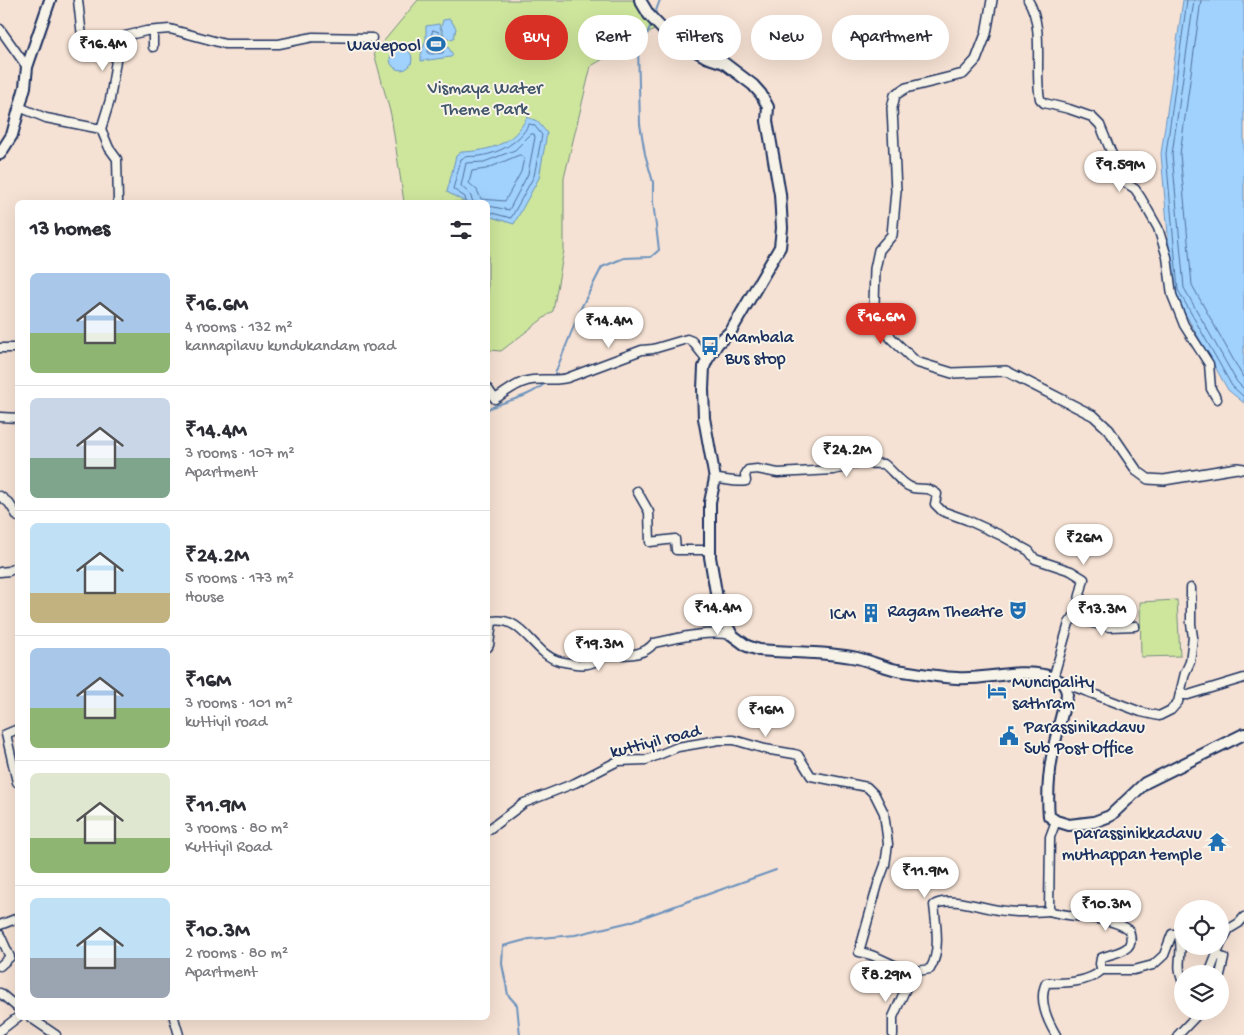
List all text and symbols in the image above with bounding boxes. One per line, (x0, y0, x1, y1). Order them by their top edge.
chip: Buy (505, 15, 568, 60)
chip: Rent (578, 15, 648, 60)
chip: Filters (658, 15, 741, 60)
chip: New (751, 15, 822, 60)
chip: Apartment (832, 15, 949, 60)
pin: ₹16.4M (62, 30, 144, 72)
sports icon: Wavepool (425, 33, 447, 55)
text: ₹16.4M (79, 36, 127, 55)
place label: Wavepool (347, 36, 421, 57)
park label: Vismaya Water Theme Park (427, 79, 544, 121)
pin: ₹9.59M (1079, 150, 1161, 193)
text: ₹9.59M (1095, 157, 1145, 176)
icon: filters (447, 216, 475, 244)
text: 13 homes (30, 218, 110, 243)
icon: home (70, 293, 130, 353)
text: ₹16.6M (185, 294, 248, 319)
pin: ₹16.6M (840, 302, 922, 345)
pin: ₹14.4M (568, 306, 650, 349)
text: ₹16.6M (857, 309, 905, 328)
text: ₹14.4M (586, 313, 632, 332)
text: 4 rooms · 132 m² (185, 319, 293, 338)
place label: Mambala Bus stop (724, 328, 795, 370)
bus stop icon: Mambala Bus stop (699, 335, 721, 357)
text: kannapilavu kundukandam road (185, 338, 396, 357)
icon: home (70, 418, 130, 478)
text: ₹14.4M (185, 420, 247, 445)
pin: ₹24.2M (806, 436, 888, 478)
text: ₹24.2M (823, 442, 871, 461)
text: 3 rooms · 107 m² (185, 445, 295, 464)
text: Apartment (185, 464, 257, 483)
pin: ₹26M (1054, 524, 1114, 566)
text: ₹26M (1066, 530, 1102, 549)
icon: home (70, 543, 130, 603)
text: ₹24.2M (185, 545, 249, 570)
text: 5 rooms · 173 m² (185, 570, 294, 589)
text: House (185, 589, 224, 608)
pin: ₹14.4M (677, 594, 759, 636)
pin: ₹13.3M (1061, 594, 1143, 637)
theatre icon: Ragam Theatre (1007, 599, 1029, 621)
text: ₹14.4M (695, 600, 741, 619)
text: ₹13.3M (1078, 601, 1126, 620)
building icon: ICM (860, 602, 882, 624)
place label: Ragam Theatre (887, 602, 1004, 623)
place label: ICM (829, 605, 857, 626)
pin: ₹19.3M (558, 630, 640, 672)
text: ₹19.3M (575, 636, 623, 655)
icon: home (70, 668, 130, 728)
text: ₹16M (185, 670, 231, 695)
place label: Muncipality sathram (1012, 673, 1095, 715)
hotel icon: Muncipality sathram (986, 680, 1008, 702)
text: 3 rooms · 101 m² (185, 695, 293, 714)
pin: ₹16M (736, 696, 796, 738)
text: ₹16M (749, 702, 783, 721)
text: kuttiyil road (185, 714, 267, 733)
place label: Parassinikadavu Sub Post Office (1023, 718, 1145, 760)
street label: kuttiyil road (608, 721, 704, 764)
public building icon: Parassinikadavu Sub Post Office (998, 725, 1020, 747)
icon: home (70, 793, 130, 853)
text: ₹11.9M (185, 795, 246, 820)
text: 3 rooms · 80 m² (185, 820, 289, 839)
place label: parassinikkadavu muthappan temple (1062, 824, 1203, 866)
temple icon: parassinikkadavu muthappan temple (1206, 831, 1228, 853)
text: Kuttiyil Road (185, 839, 271, 858)
pin: ₹11.9M (884, 856, 966, 899)
text: ₹11.9M (902, 863, 948, 882)
pin: ₹10.3M (1065, 890, 1147, 932)
text: ₹10.3M (1081, 896, 1131, 915)
map controls (1174, 900, 1229, 1020)
button: locate (1174, 900, 1229, 955)
icon: home (70, 918, 130, 978)
text: ₹10.3M (185, 920, 249, 945)
text: 2 rooms · 80 m² (185, 945, 288, 964)
pin: ₹8.29M (845, 960, 927, 1003)
text: Apartment (185, 964, 257, 983)
button: layers (1174, 965, 1229, 1020)
text: ₹8.29M (861, 967, 911, 986)

